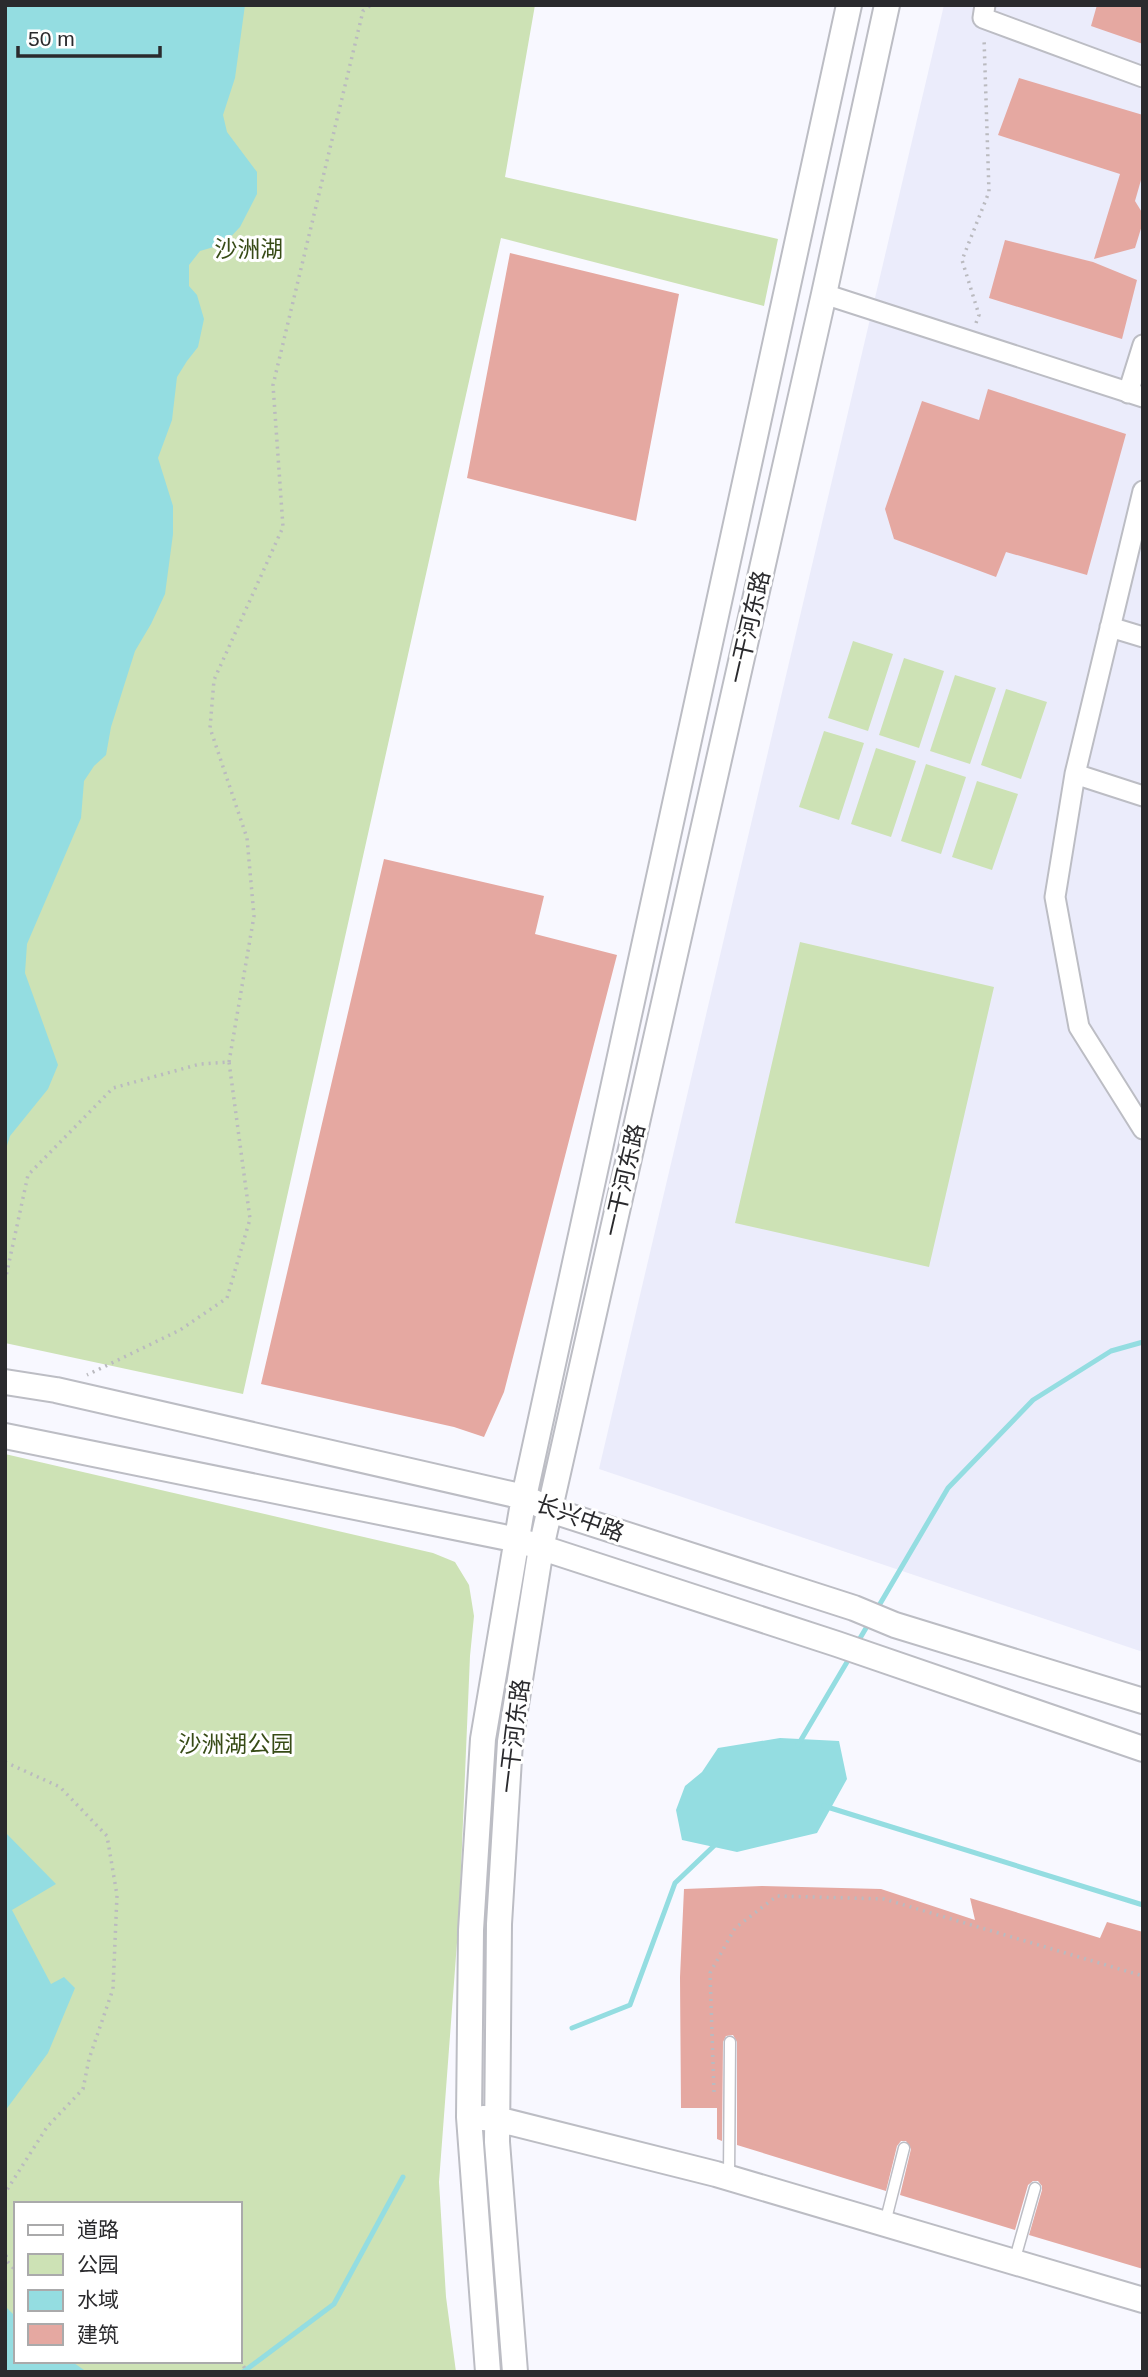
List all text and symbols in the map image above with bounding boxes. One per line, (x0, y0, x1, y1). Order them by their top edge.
scale bar (18, 14, 159, 58)
text: 50 m (28, 27, 75, 50)
park label: 沙洲湖 (215, 236, 284, 262)
street label: 一干河东路 (723, 568, 775, 686)
street label: 一干河东路 (598, 1121, 650, 1239)
street label: 长兴中路 (532, 1490, 628, 1546)
street label: 一干河东路 (494, 1677, 534, 1795)
park label: 沙洲湖公园 (179, 1731, 294, 1757)
legend (14, 2202, 242, 2363)
text: 道路 (77, 2218, 119, 2241)
text: 公园 (77, 2253, 119, 2276)
text: 水域 (77, 2288, 119, 2311)
text: 建筑 (77, 2323, 119, 2346)

